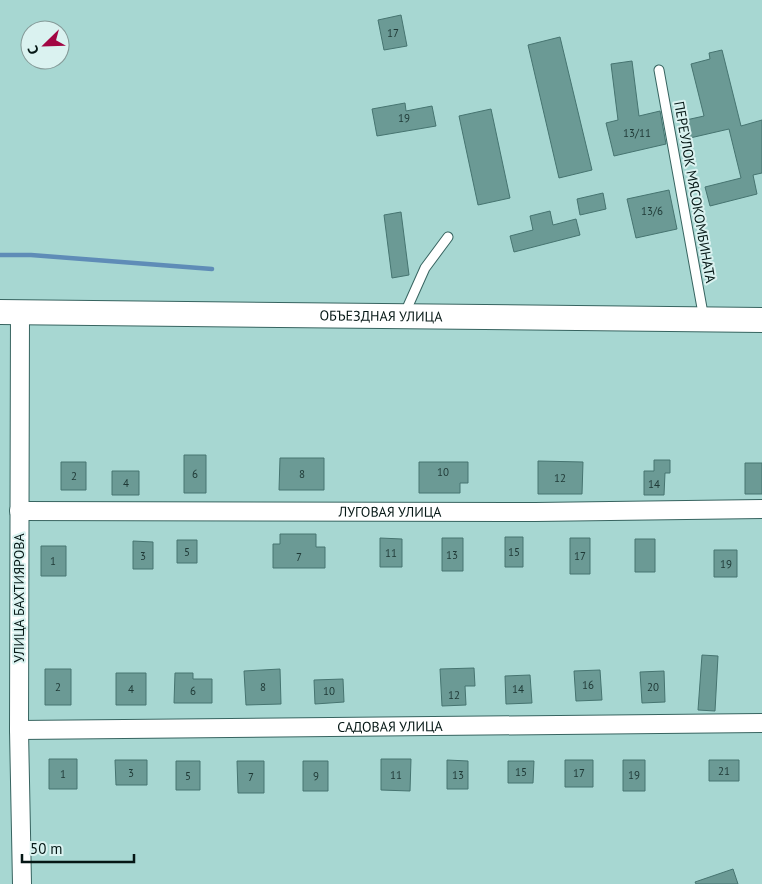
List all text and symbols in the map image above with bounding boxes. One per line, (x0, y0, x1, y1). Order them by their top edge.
north arrow (20, 20, 70, 70)
house number: 17 (387, 26, 399, 40)
text: С (23, 43, 43, 57)
street label: ПЕРЕУЛОК МЯСОКОМБИНАТА (670, 100, 720, 285)
house number: 19 (398, 111, 410, 125)
house number: 13/11 (623, 126, 651, 140)
house number: 13/6 (641, 204, 663, 218)
street label: ОБЪЕЗДНАЯ УЛИЦА (319, 306, 443, 326)
house number: 10 (437, 465, 449, 479)
house number: 6 (192, 467, 198, 481)
house number: 8 (299, 467, 305, 481)
house number: 2 (71, 469, 77, 483)
house number: 12 (554, 471, 566, 485)
house number: 4 (123, 476, 129, 490)
house number: 14 (648, 477, 660, 491)
street label: ЛУГОВАЯ УЛИЦА (337, 503, 442, 521)
street label: УЛИЦА БАХТИЯРОВА (10, 533, 28, 663)
house number: 5 (184, 545, 190, 559)
house number: 15 (508, 545, 520, 559)
house number: 11 (385, 546, 397, 560)
house number: 13 (446, 548, 458, 562)
house number: 3 (140, 549, 146, 563)
house number: 17 (574, 549, 586, 563)
house number: 7 (296, 550, 302, 564)
house number: 1 (50, 554, 56, 568)
house number: 19 (720, 557, 732, 571)
house number: 16 (582, 678, 594, 692)
house number: 2 (55, 680, 61, 694)
house number: 8 (260, 680, 266, 694)
house number: 20 (647, 680, 659, 694)
house number: 4 (128, 682, 134, 696)
house number: 14 (512, 682, 524, 696)
house number: 6 (190, 684, 196, 698)
house number: 10 (323, 684, 335, 698)
house number: 12 (448, 688, 460, 702)
street label: САДОВАЯ УЛИЦА (337, 717, 444, 736)
house number: 21 (718, 764, 730, 778)
house number: 15 (515, 765, 527, 779)
house number: 3 (128, 766, 134, 780)
house number: 17 (573, 766, 585, 780)
house number: 1 (60, 767, 66, 781)
house number: 11 (390, 768, 402, 782)
house number: 13 (452, 768, 464, 782)
house number: 19 (628, 768, 640, 782)
house number: 5 (185, 769, 191, 783)
house number: 9 (313, 769, 319, 783)
house number: 7 (248, 770, 254, 784)
scale bar (22, 832, 135, 864)
text: 50 m (30, 839, 63, 858)

